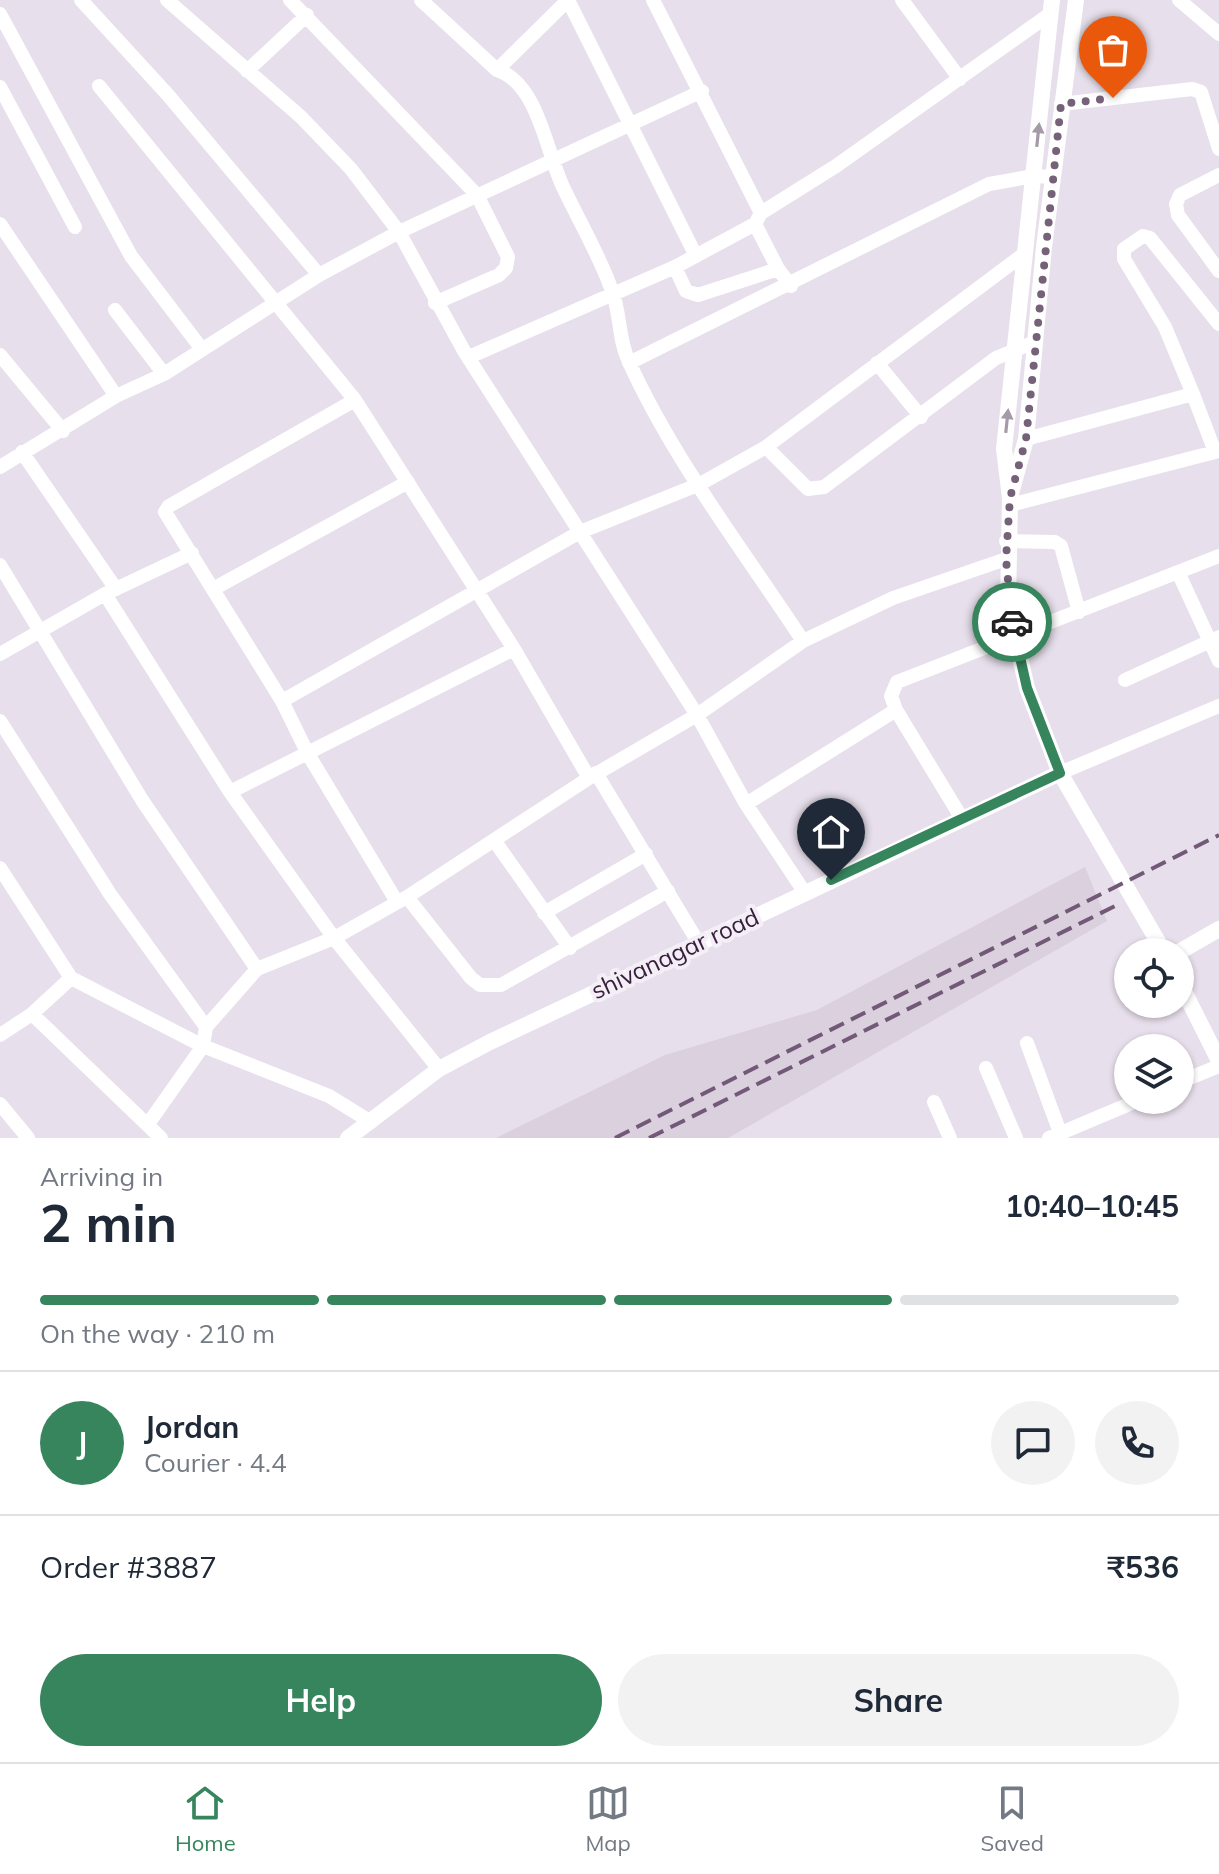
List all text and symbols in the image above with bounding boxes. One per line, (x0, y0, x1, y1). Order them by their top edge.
pin (1079, 16, 1147, 98)
icon: bag (1091, 28, 1135, 72)
one-way arrow (1031, 122, 1044, 147)
one-way arrow (1000, 408, 1013, 433)
courier (972, 582, 1052, 662)
icon: car (990, 600, 1034, 644)
pin (797, 798, 865, 880)
icon: home (809, 810, 853, 854)
street label: shivanagar road (586, 901, 763, 1005)
map controls (1114, 938, 1194, 1114)
button: locate (1114, 938, 1194, 1018)
button: layers (1114, 1034, 1194, 1114)
text: Arriving in (40, 1160, 163, 1193)
text: 10:40–10:45 (1005, 1187, 1179, 1225)
text: 2 min (40, 1190, 177, 1255)
text: On the way · 210 m (40, 1317, 275, 1350)
button: chat (991, 1401, 1075, 1485)
button: phone (1095, 1401, 1179, 1485)
text: Jordan (144, 1408, 239, 1446)
text: J (77, 1424, 87, 1462)
text: Courier · 4.4 (144, 1446, 287, 1479)
text: Order #3887 (40, 1548, 217, 1586)
text: ₹536 (1107, 1548, 1179, 1586)
button: Help (40, 1654, 602, 1746)
button: Share (618, 1654, 1179, 1746)
tab: Home (175, 1781, 236, 1857)
tab: Map (585, 1781, 631, 1857)
tab: Saved (981, 1781, 1044, 1857)

